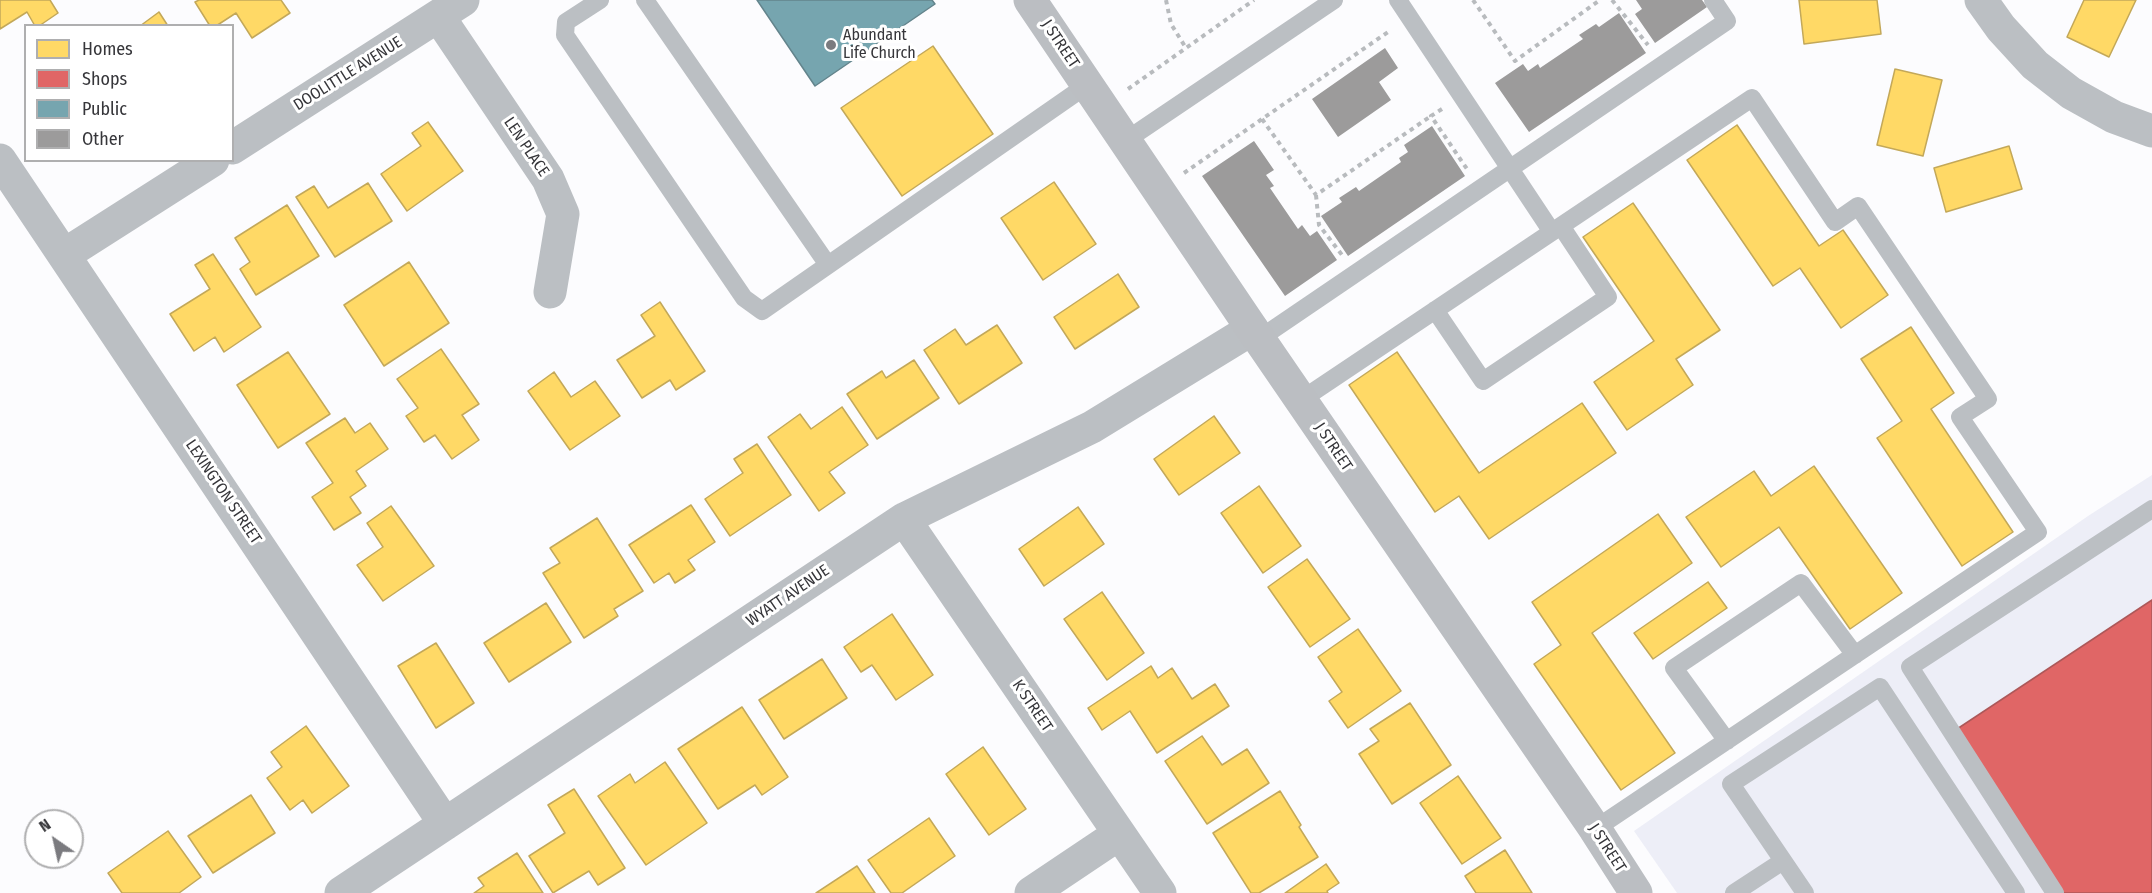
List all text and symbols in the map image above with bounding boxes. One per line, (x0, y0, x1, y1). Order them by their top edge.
street label: J STREET (1037, 16, 1083, 72)
legend (24, 24, 234, 162)
place label: Abundant Life Church (843, 26, 916, 64)
street label: DOOLITTLE AVENUE (290, 33, 406, 115)
text: Homes (82, 38, 133, 60)
marker: Abundant Life Church (824, 38, 838, 52)
text: Shops (82, 68, 127, 90)
text: Public (82, 98, 127, 120)
street label: LEN PLACE (499, 114, 553, 180)
text: Other (82, 128, 124, 150)
street label: J STREET (1310, 419, 1356, 475)
street label: LEXINGTON STREET (181, 436, 265, 548)
street label: WYATT AVENUE (743, 561, 833, 631)
street label: K STREET (1008, 676, 1056, 736)
north arrow (24, 809, 84, 869)
text: N (35, 815, 54, 836)
street label: J STREET (1584, 820, 1630, 876)

